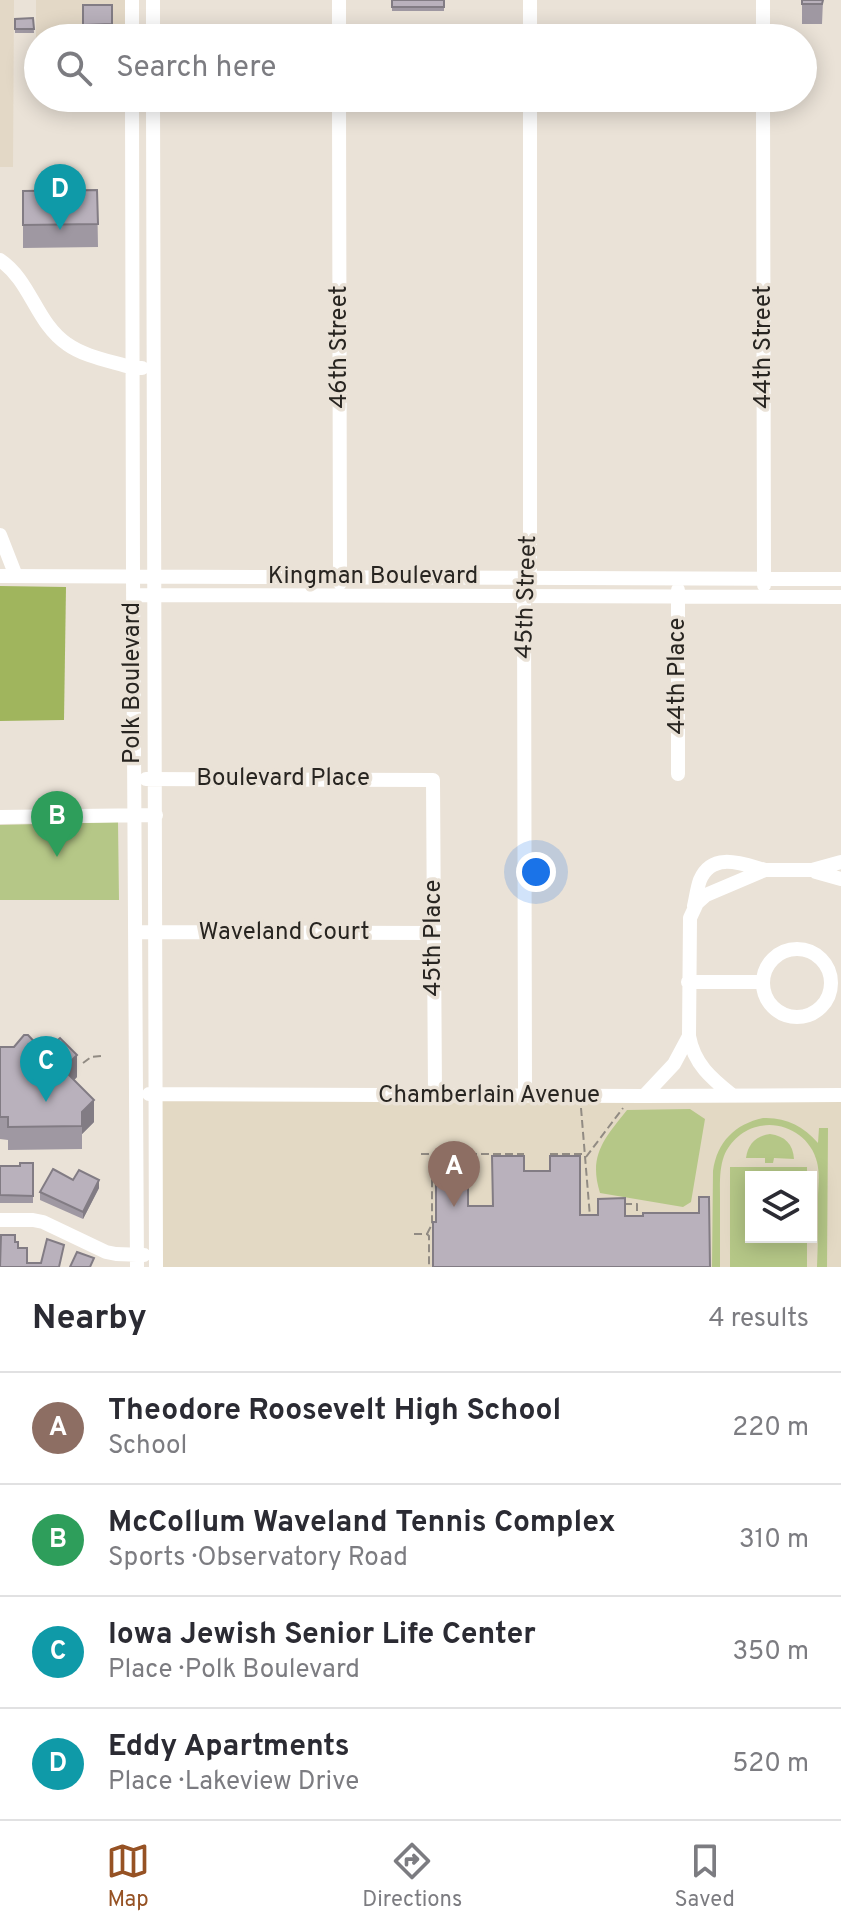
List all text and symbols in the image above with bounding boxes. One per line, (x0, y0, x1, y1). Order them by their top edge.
search box (24, 24, 817, 112)
icon: search (52, 46, 96, 90)
text: Search here (116, 50, 276, 87)
pin: D (34, 164, 86, 230)
street label: 46th Street (325, 285, 355, 409)
street label: 44th Street (749, 285, 779, 409)
street label: 45th Street (510, 535, 544, 659)
street label: Kingman Boulevard (268, 562, 478, 592)
street label: Polk Boulevard (118, 602, 148, 764)
street label: 44th Place (663, 617, 693, 735)
street label: Boulevard Place (196, 764, 370, 794)
pin: B (31, 791, 83, 857)
your location (516, 852, 556, 892)
street label: 45th Place (419, 879, 449, 997)
street label: Waveland Court (199, 918, 369, 948)
pin: C (20, 1036, 72, 1102)
street label: Chamberlain Avenue (378, 1081, 600, 1111)
pin: A (428, 1141, 480, 1207)
map controls (745, 1171, 817, 1243)
button: layers (745, 1171, 817, 1243)
text: Nearby (32, 1298, 147, 1341)
text: 4 results (708, 1303, 809, 1336)
text: Theodore Roosevelt High School (108, 1393, 561, 1430)
text: A (49, 1412, 67, 1445)
text: 220 m (732, 1412, 809, 1445)
text: School (108, 1430, 187, 1463)
text: McCollum Waveland Tennis Complex (108, 1505, 616, 1542)
text: B (49, 1524, 67, 1557)
text: 310 m (739, 1524, 809, 1557)
text: Sports · Observatory Road (108, 1542, 408, 1575)
text: Iowa Jewish Senior Life Center (108, 1617, 536, 1654)
text: C (50, 1636, 66, 1669)
text: 350 m (732, 1636, 809, 1669)
text: Place · Polk Boulevard (108, 1654, 360, 1687)
text: Eddy Apartments (108, 1729, 350, 1766)
text: D (49, 1748, 67, 1781)
text: 520 m (732, 1748, 809, 1781)
text: Place · Lakeview Drive (108, 1766, 359, 1799)
tab: Map (106, 1839, 150, 1914)
tab: Directions (362, 1839, 462, 1914)
tab: Saved (674, 1839, 735, 1914)

